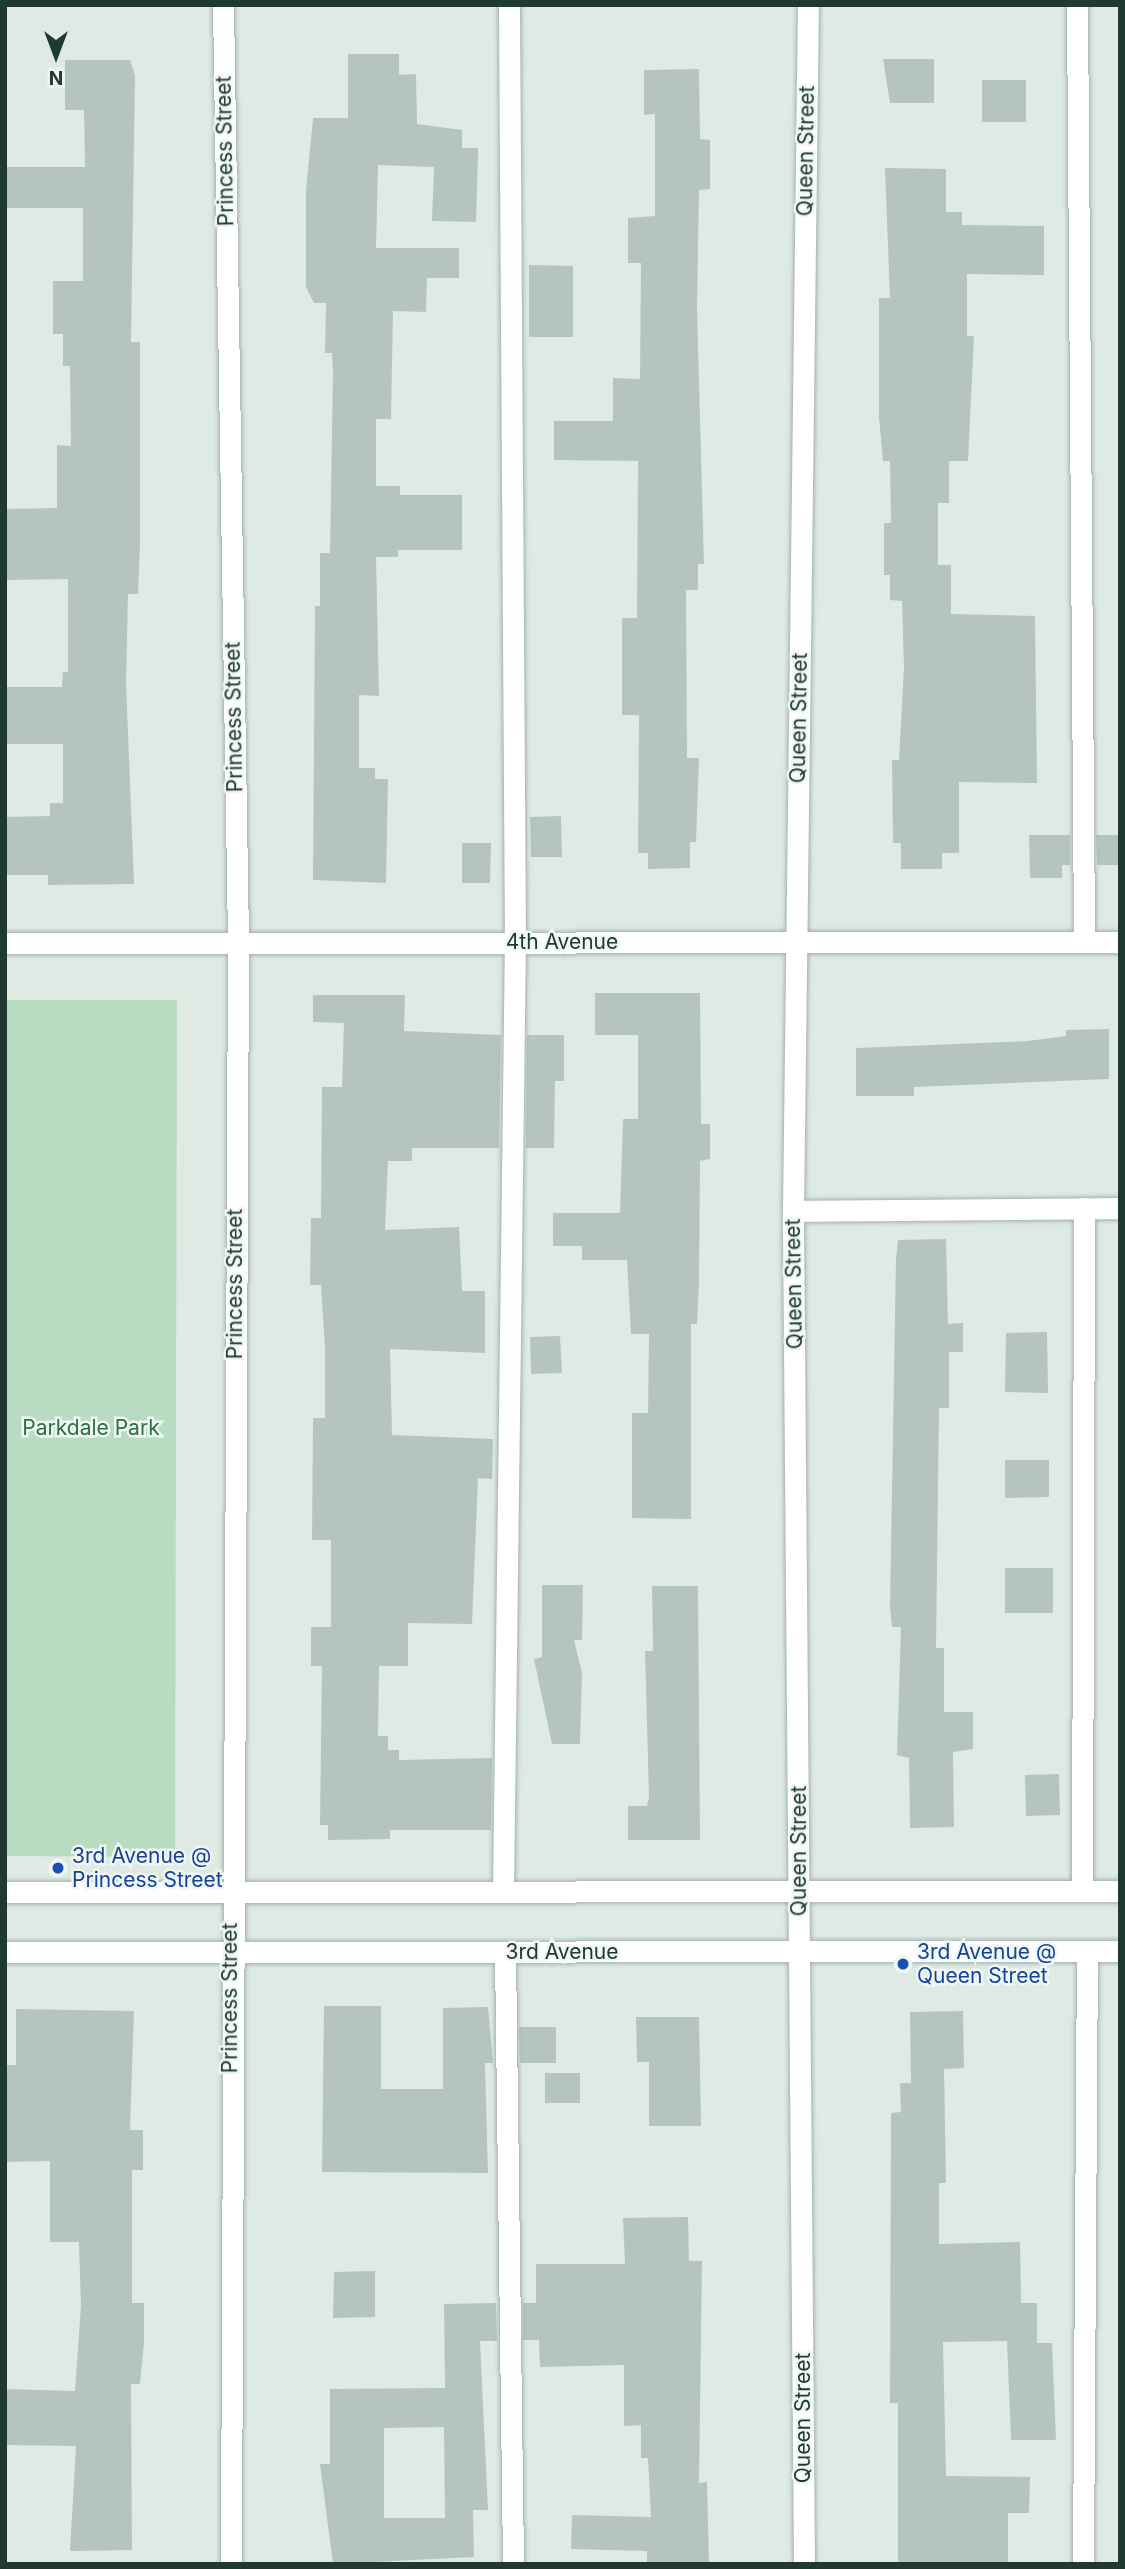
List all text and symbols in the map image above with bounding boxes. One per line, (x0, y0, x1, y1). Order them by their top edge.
north arrow (21, 21, 91, 91)
text: N (49, 66, 63, 89)
street label: Princess Street (211, 75, 239, 227)
street label: Queen Street (792, 86, 820, 216)
street label: Princess Street (220, 641, 248, 793)
street label: Queen Street (785, 653, 813, 783)
street label: 4th Avenue (506, 929, 618, 955)
street label: Princess Street (222, 1209, 248, 1359)
street label: Queen Street (780, 1219, 808, 1349)
park label: Parkdale Park (22, 1415, 160, 1441)
street label: Queen Street (786, 1786, 812, 1916)
place label: 3rd Avenue @ Princess Street (72, 1843, 223, 1893)
marker: 3rd Avenue @ Princess Street (50, 1860, 66, 1876)
street label: Princess Street (217, 1923, 243, 2073)
street label: 3rd Avenue (505, 1939, 619, 1965)
place label: 3rd Avenue @ Queen Street (917, 1939, 1056, 1989)
marker: 3rd Avenue @ Queen Street (895, 1956, 911, 1972)
street label: Queen Street (790, 2353, 816, 2483)

